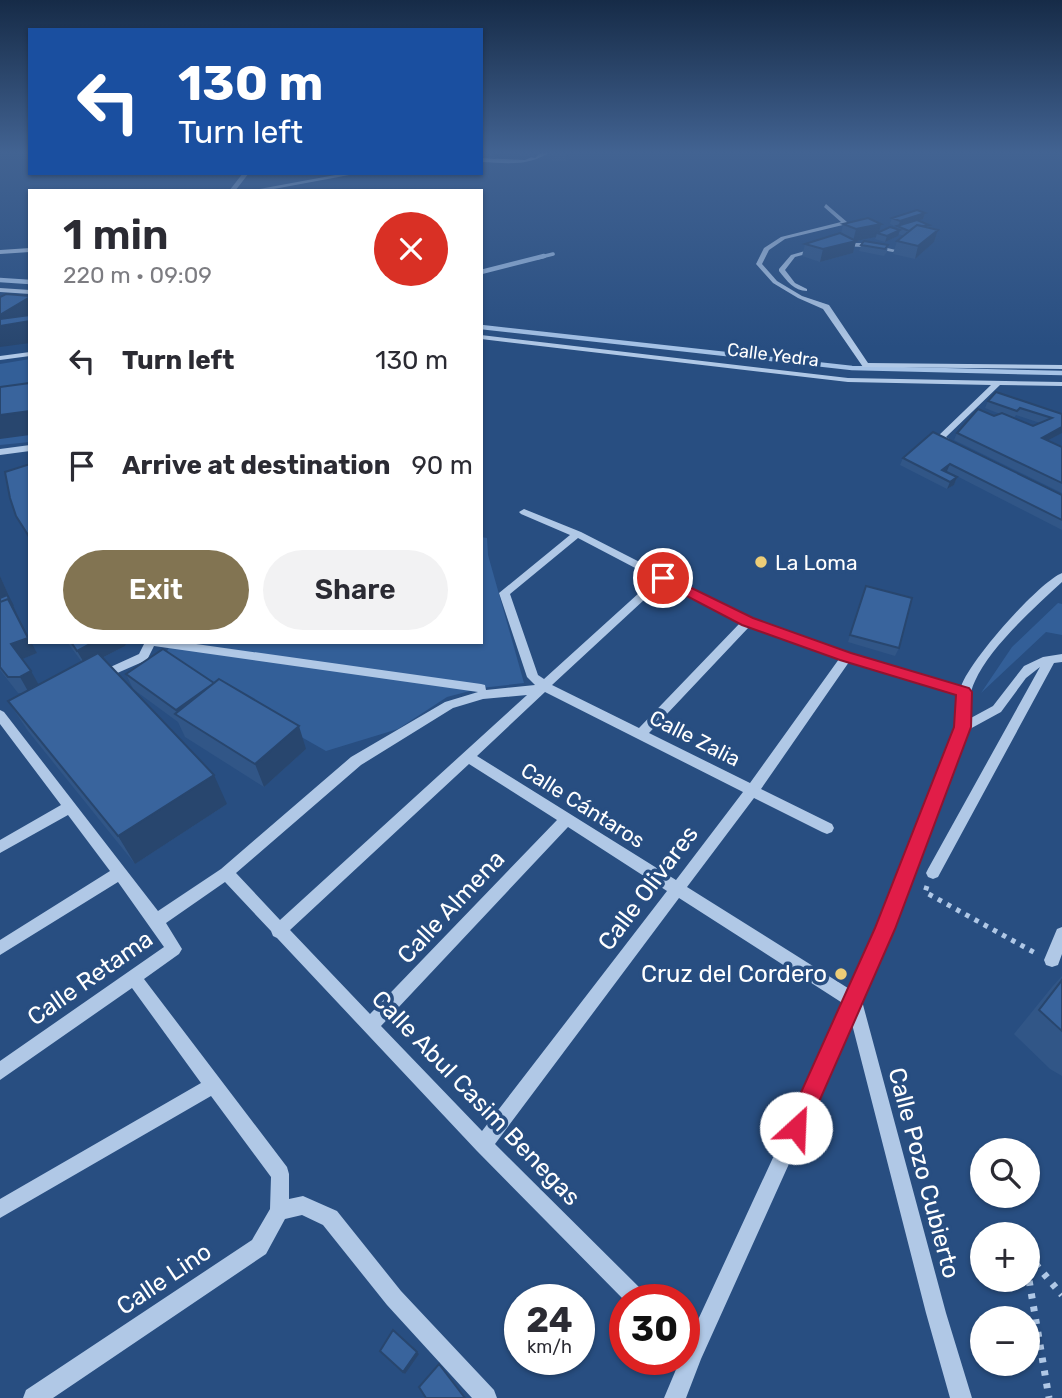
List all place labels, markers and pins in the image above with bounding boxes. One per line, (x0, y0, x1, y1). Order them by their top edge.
pin (633, 548, 693, 608)
place label: La Loma (775, 550, 857, 575)
marker: La Loma (753, 554, 769, 570)
place label: Cruz del Cordero (641, 960, 827, 988)
marker: Cruz del Cordero (833, 966, 849, 982)

